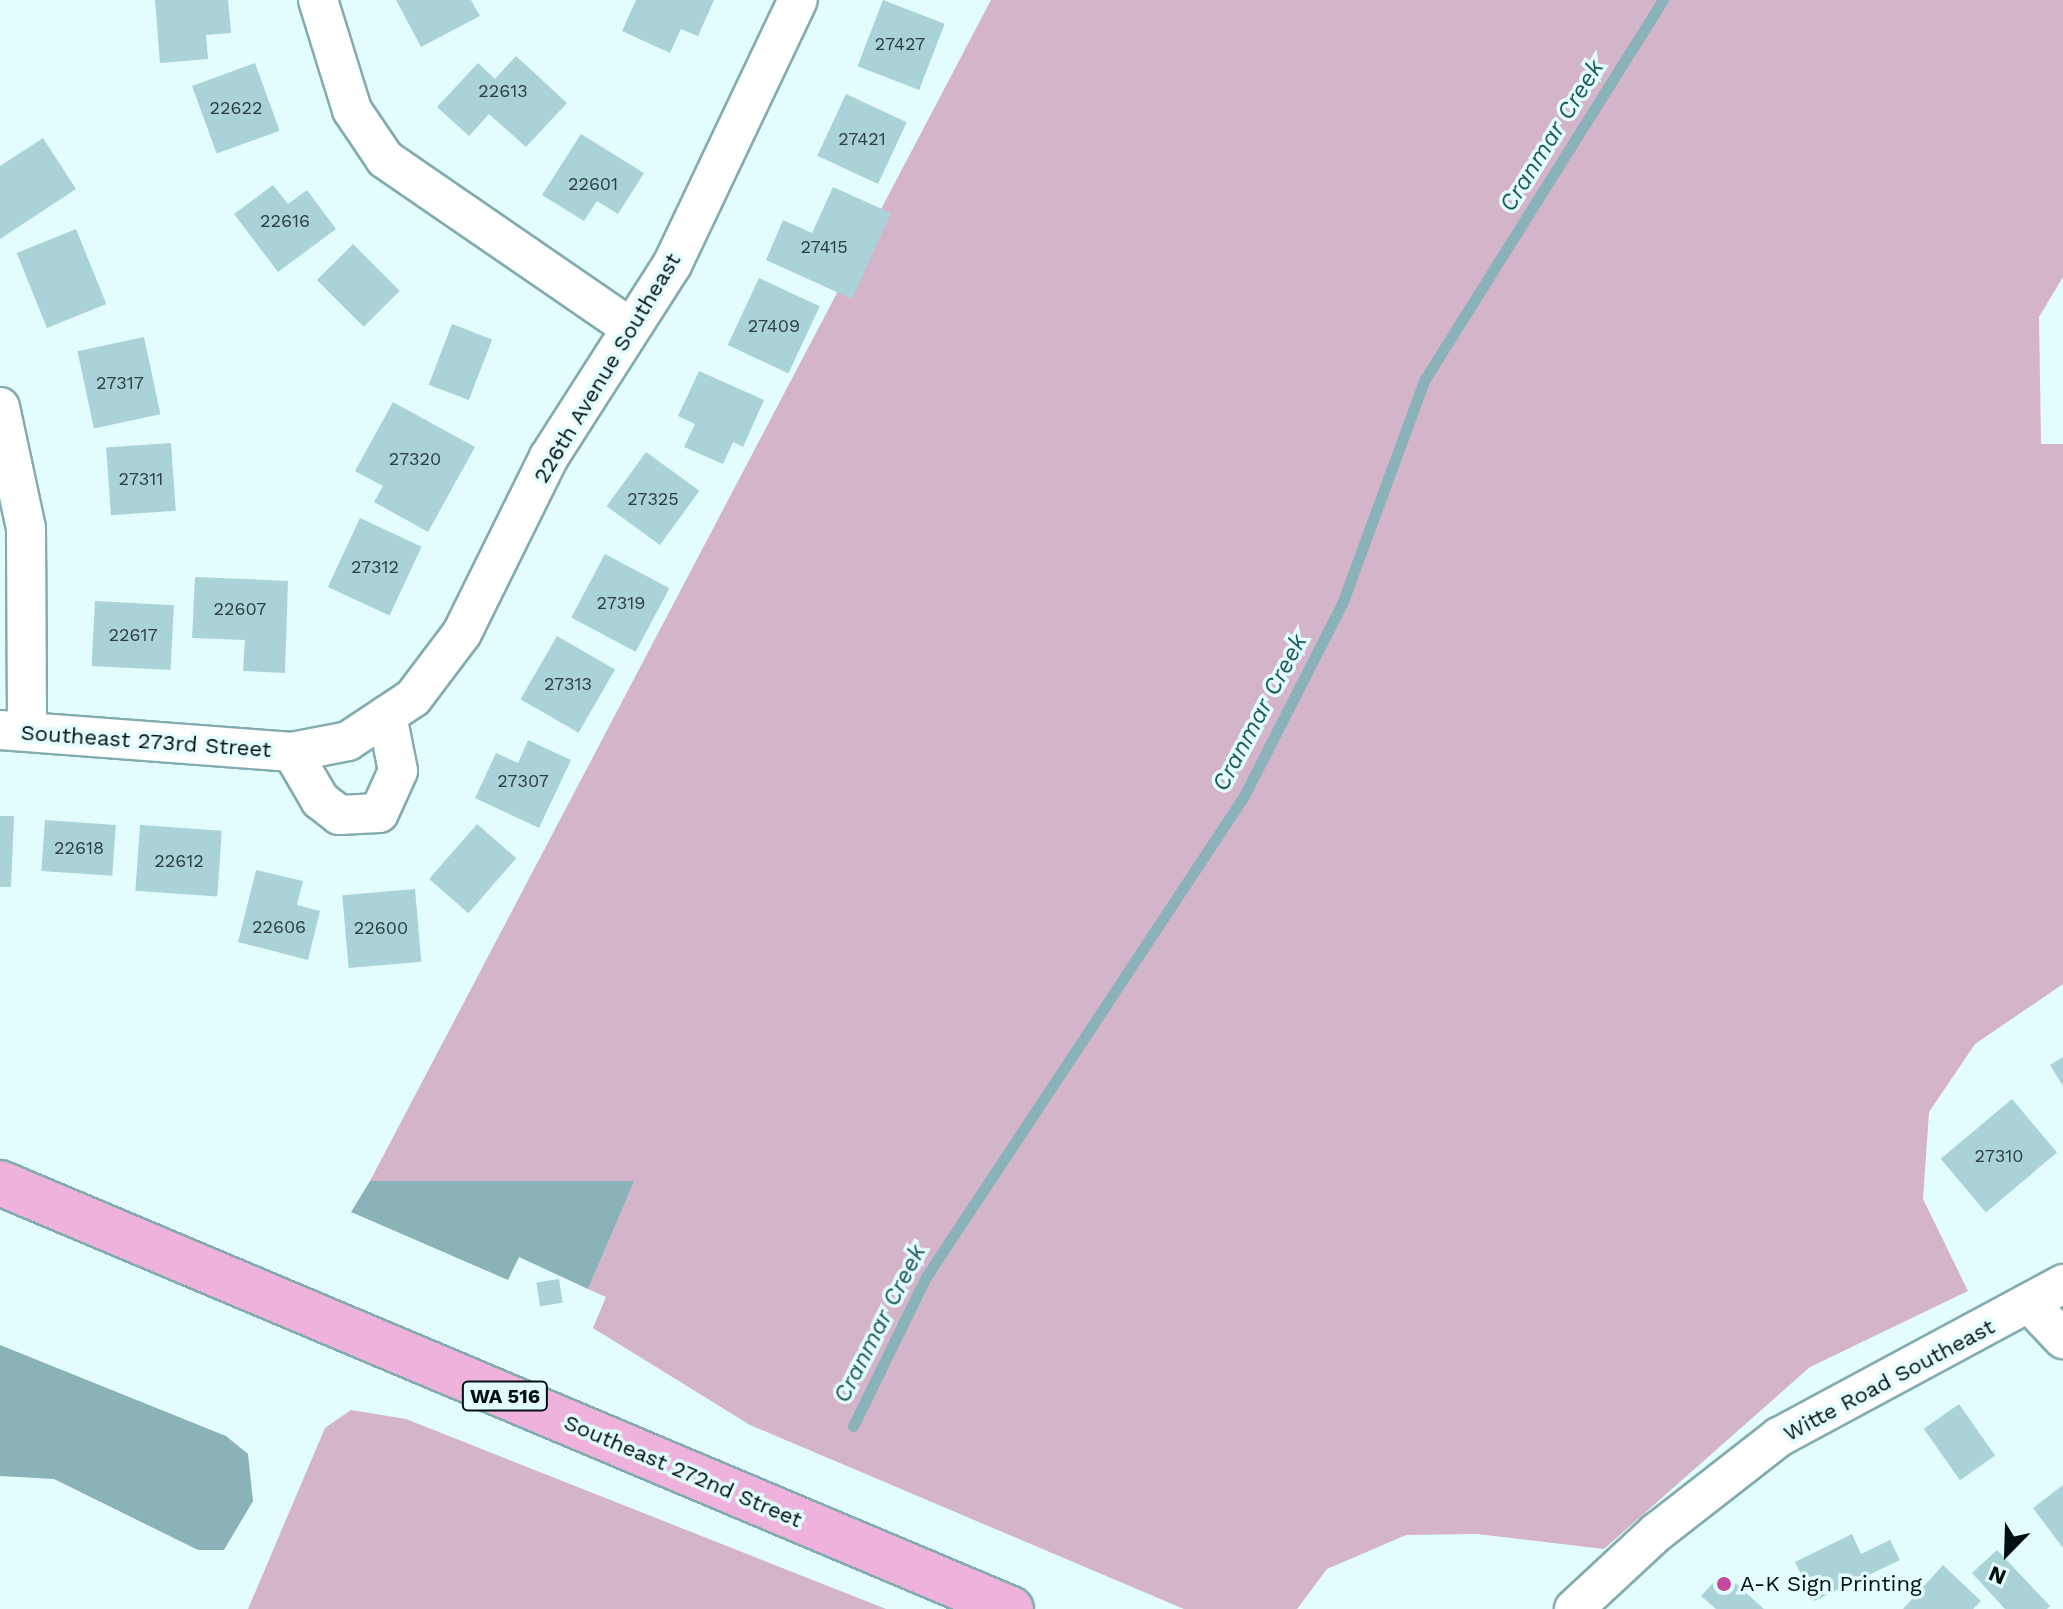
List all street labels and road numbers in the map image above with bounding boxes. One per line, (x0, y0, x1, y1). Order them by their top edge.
street label: 226th Avenue Southeast (528, 248, 686, 488)
street label: Southeast 273rd Street (20, 719, 272, 763)
street label: Witte Road Southeast (1779, 1313, 1999, 1447)
road number: WA 516 (461, 1380, 549, 1412)
street label: Southeast 272nd Street (560, 1409, 806, 1533)

